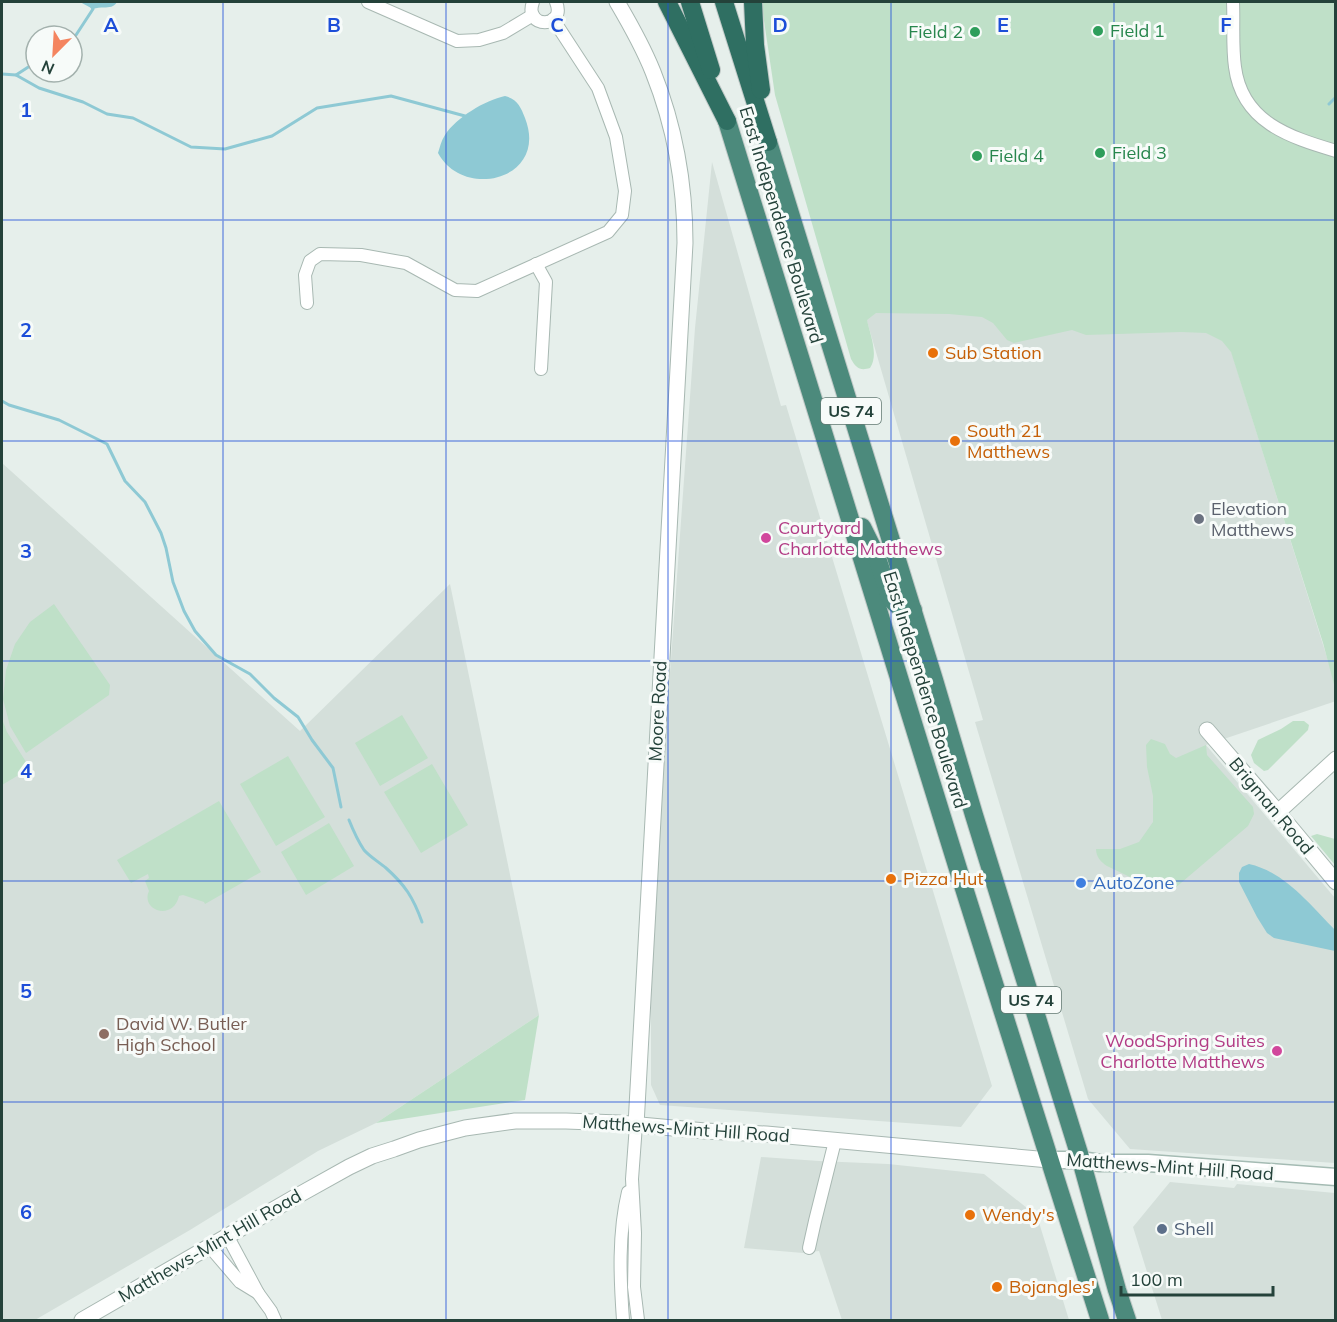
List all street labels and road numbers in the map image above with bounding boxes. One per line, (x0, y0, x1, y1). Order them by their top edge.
street label: East Independence Boulevard (734, 104, 829, 346)
road number: US 74 (821, 398, 881, 424)
street label: East Independence Boulevard (878, 569, 973, 811)
street label: Moore Road (643, 660, 672, 762)
street label: Brigman Road (1224, 752, 1319, 859)
road number: US 74 (1001, 987, 1061, 1013)
street label: Matthews-Mint Hill Road (582, 1110, 790, 1147)
street label: Matthews-Mint Hill Road (1066, 1148, 1274, 1185)
street label: Matthews-Mint Hill Road (114, 1184, 305, 1307)

